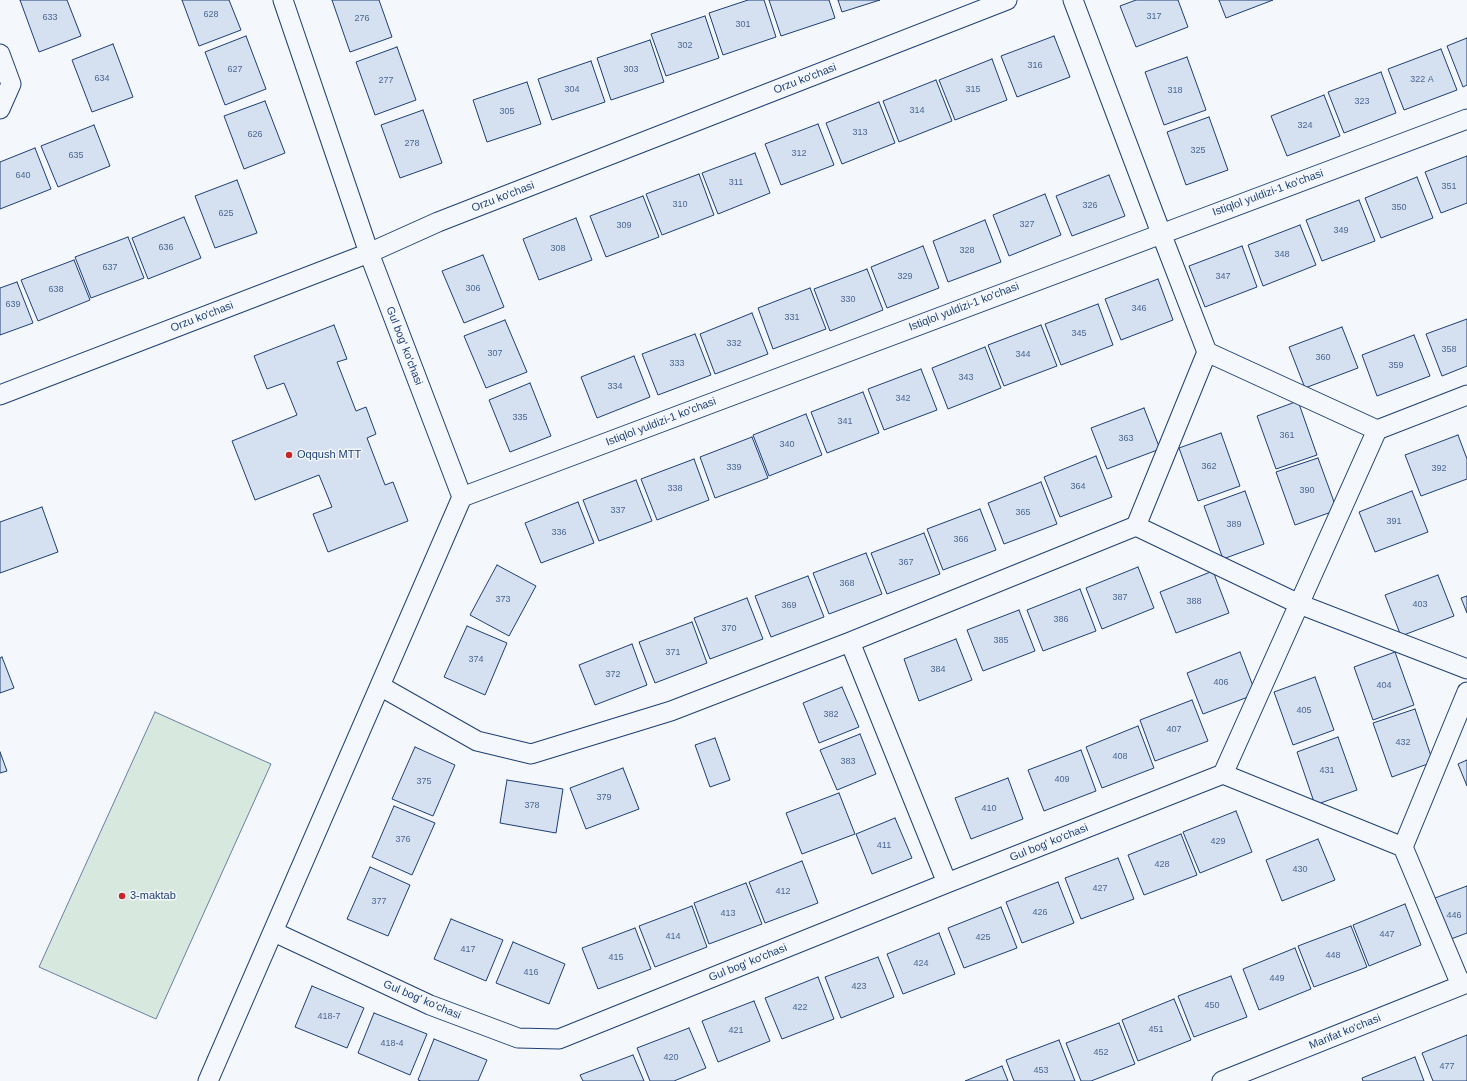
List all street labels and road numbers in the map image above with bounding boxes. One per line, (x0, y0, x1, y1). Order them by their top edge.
street label: Orzu ko'chasi (772, 61, 838, 97)
street label: Istiqlol yuldizi-1 ko'chasi (1211, 167, 1325, 219)
street label: Orzu ko'chasi (470, 179, 536, 215)
street label: Istiqlol yuldizi-1 ko'chasi (907, 280, 1021, 334)
street label: Orzu ko'chasi (169, 299, 235, 335)
street label: Gul bog' ko'chasi (383, 305, 425, 387)
street label: Istiqlol yuldizi-1 ko'chasi (604, 395, 718, 449)
street label: Gul bog' ko'chasi (1008, 821, 1090, 865)
street label: Gul bog' ko'chasi (707, 941, 789, 985)
street label: Gul bog' ko'chasi (381, 978, 463, 1022)
street label: Marifat ko'chasi (1307, 1012, 1383, 1052)

